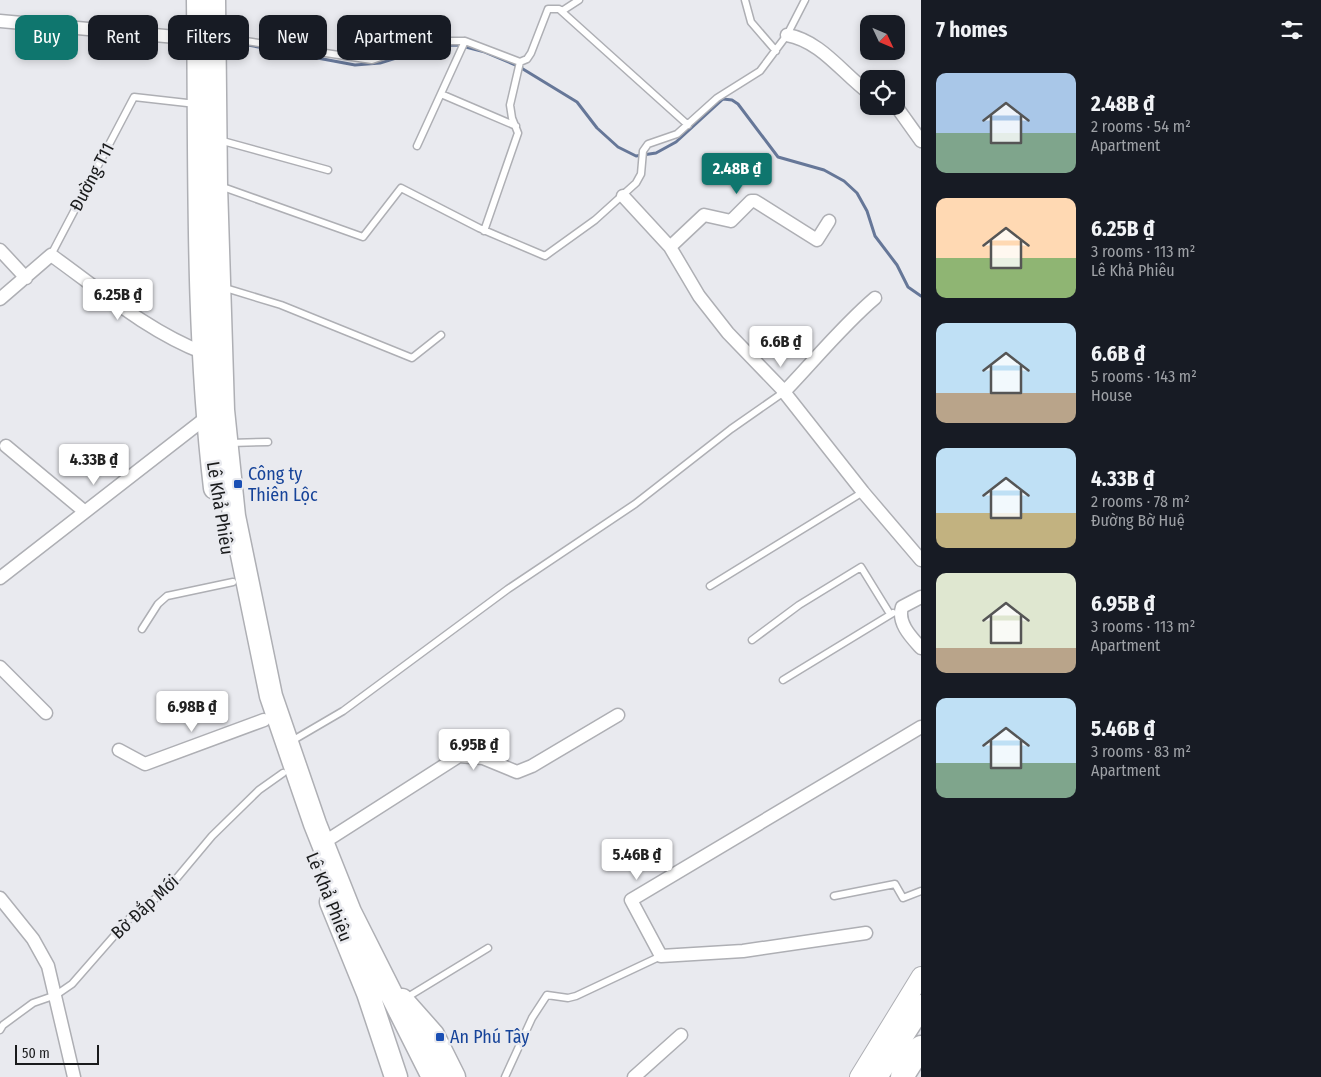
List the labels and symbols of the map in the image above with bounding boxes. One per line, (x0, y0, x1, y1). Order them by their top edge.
north arrow (860, 15, 905, 60)
street label: Đường T11 (65, 139, 119, 215)
pin: 2.48B ₫ (691, 152, 783, 195)
pin: 6.25B ₫ (72, 278, 164, 321)
pin: 6.6B ₫ (740, 326, 822, 368)
pin: 4.33B ₫ (48, 444, 140, 486)
street label: Lê Khả Phiêu (202, 460, 238, 556)
place label: Công ty Thiên Lộc (248, 463, 318, 506)
marker: Công ty Thiên Lộc (232, 478, 244, 490)
pin: 6.98B ₫ (146, 690, 238, 733)
pin: 6.95B ₫ (428, 728, 520, 771)
pin: 5.46B ₫ (591, 838, 683, 881)
street label: Lê Khả Phiêu (301, 849, 357, 945)
street label: Bờ Đắp Mới (106, 870, 183, 944)
place label: An Phú Tây (450, 1026, 529, 1048)
marker: An Phú Tây (434, 1031, 446, 1043)
scale bar (15, 1042, 99, 1065)

